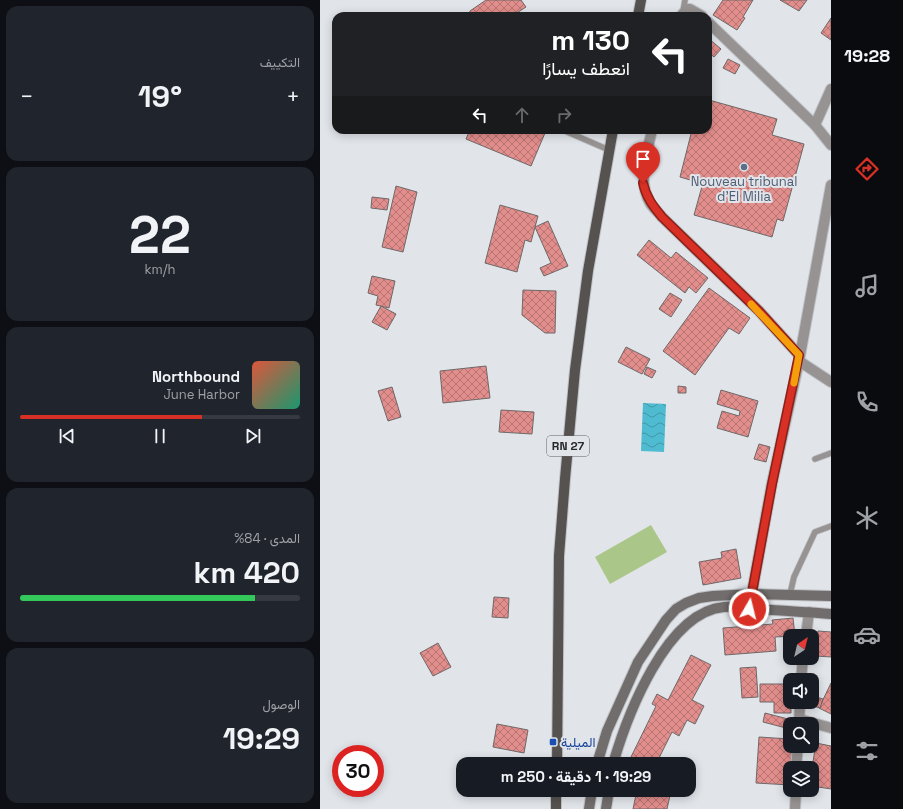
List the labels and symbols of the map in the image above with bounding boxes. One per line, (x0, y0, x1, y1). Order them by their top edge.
pin (626, 142, 660, 183)
marker: Nouveau tribunal d'El Milia (739, 162, 749, 172)
place label: Nouveau tribunal d'El Milia (691, 173, 797, 205)
road number: RN 27 (547, 436, 589, 456)
position arrow (728, 588, 770, 630)
north arrow (783, 629, 819, 665)
place label: الميلية (561, 734, 596, 751)
marker: الميلية (548, 737, 558, 747)
speed limit sign: 30 (332, 745, 384, 797)

